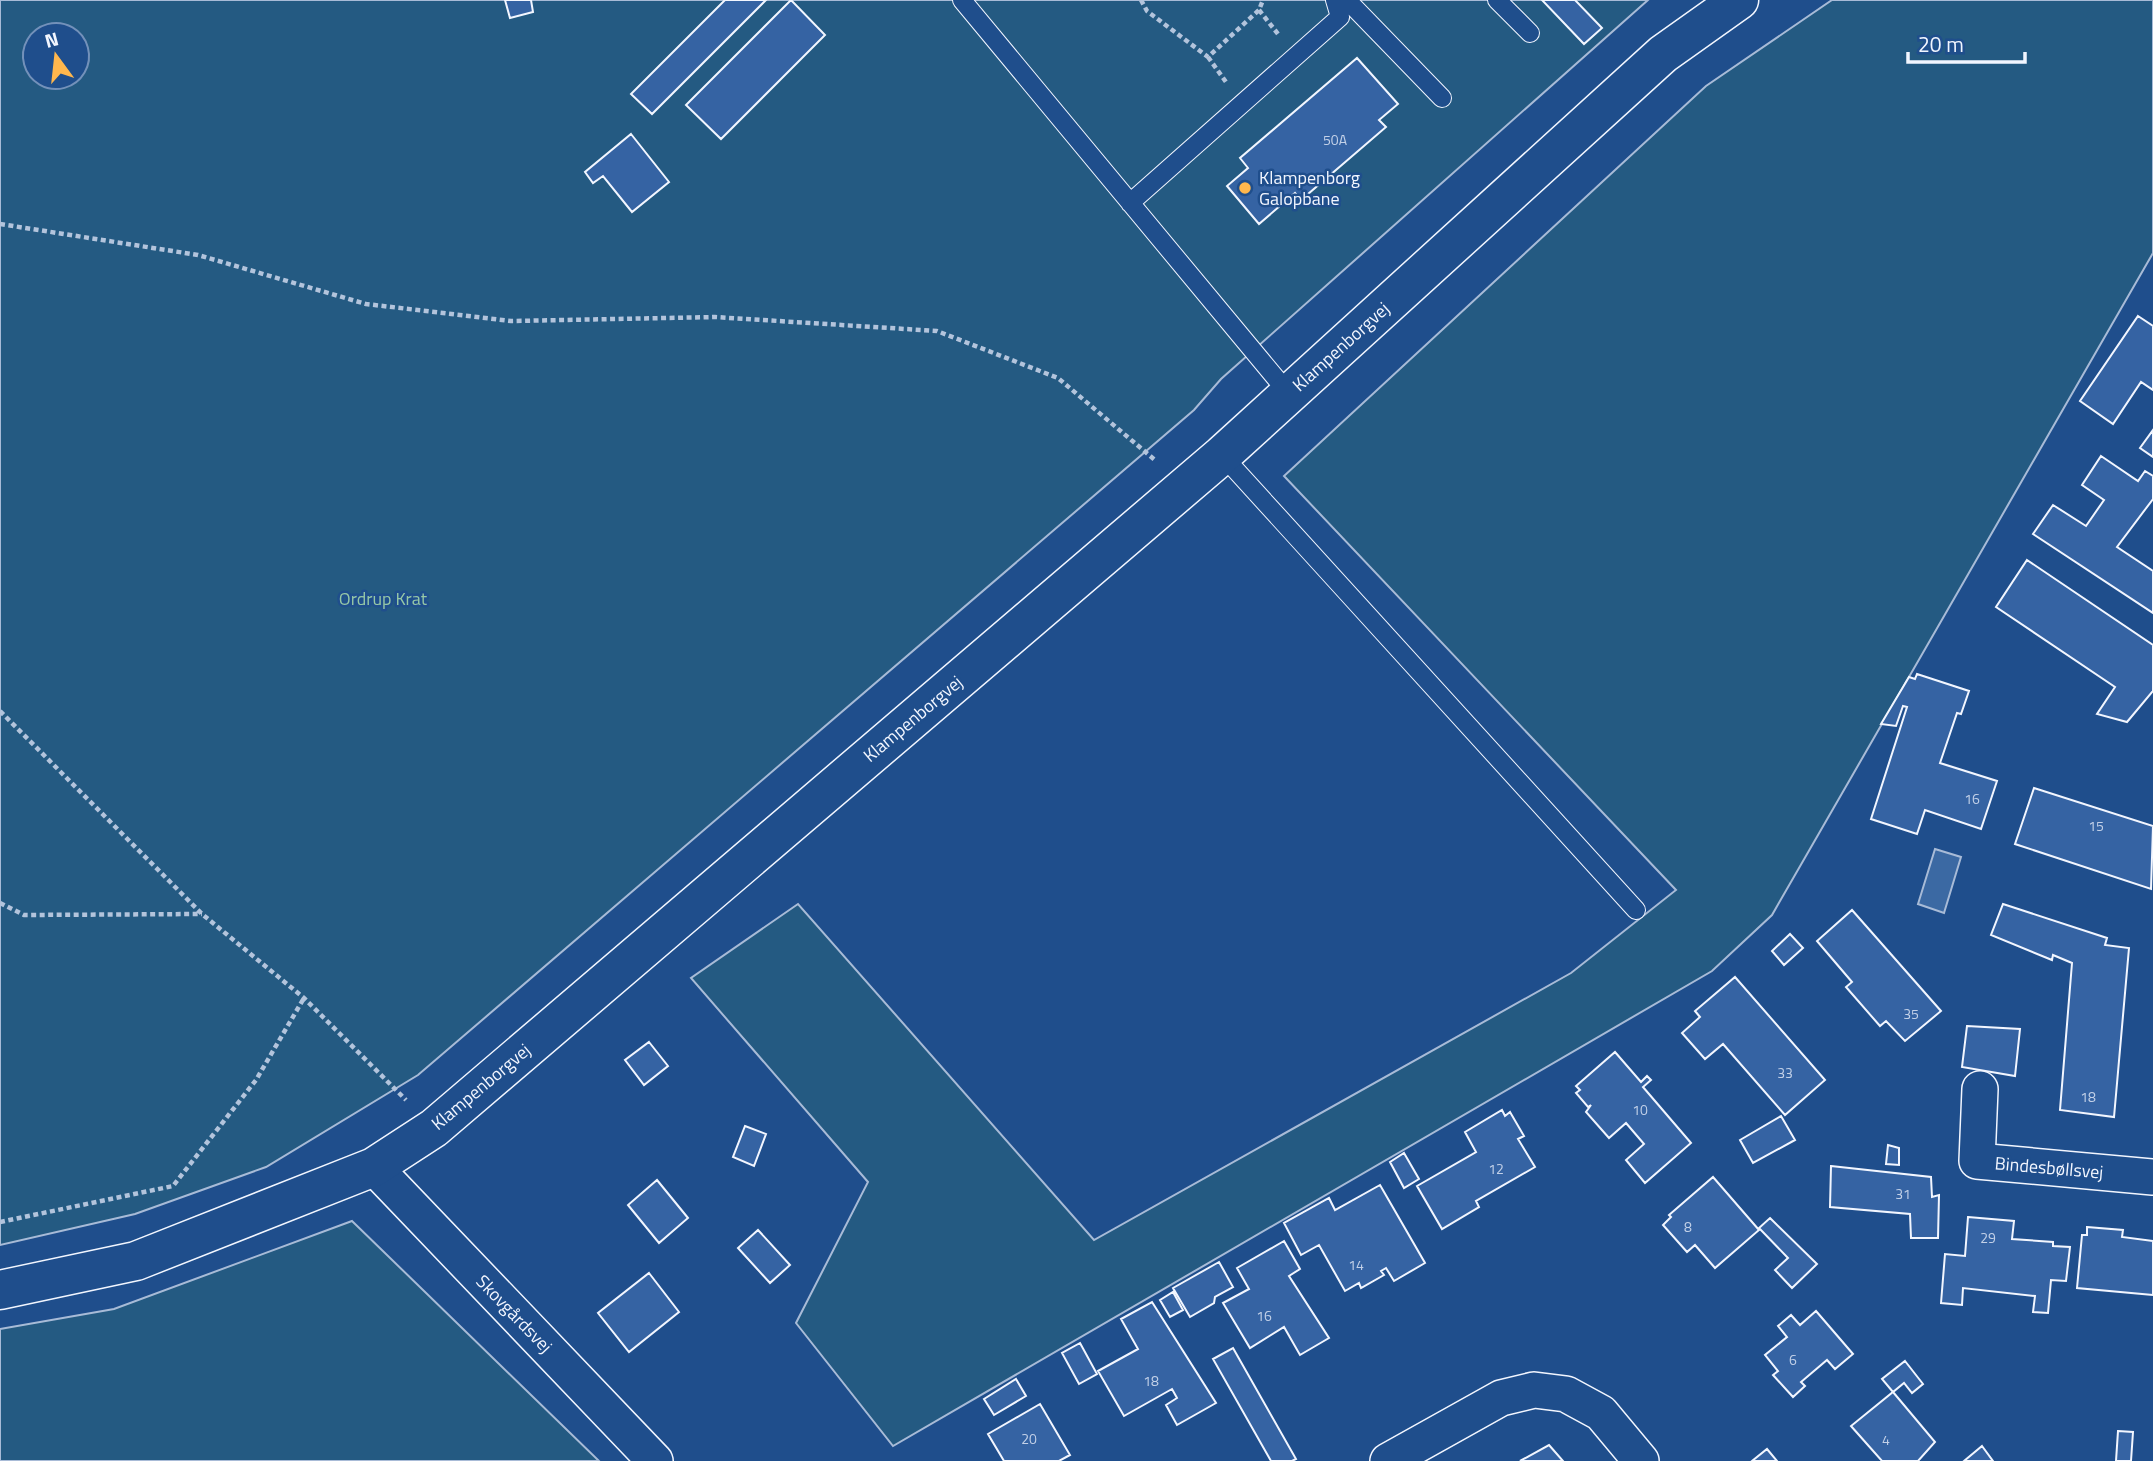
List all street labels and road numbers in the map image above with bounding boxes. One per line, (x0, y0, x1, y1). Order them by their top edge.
street label: Klampenborgvej (1286, 296, 1395, 398)
street label: Klampenborgvej (857, 669, 968, 768)
street label: Klampenborgvej (425, 1037, 536, 1136)
street label: Bindesbøllsvej (1994, 1149, 2104, 1186)
street label: Skovgårdsvej (470, 1268, 559, 1359)

